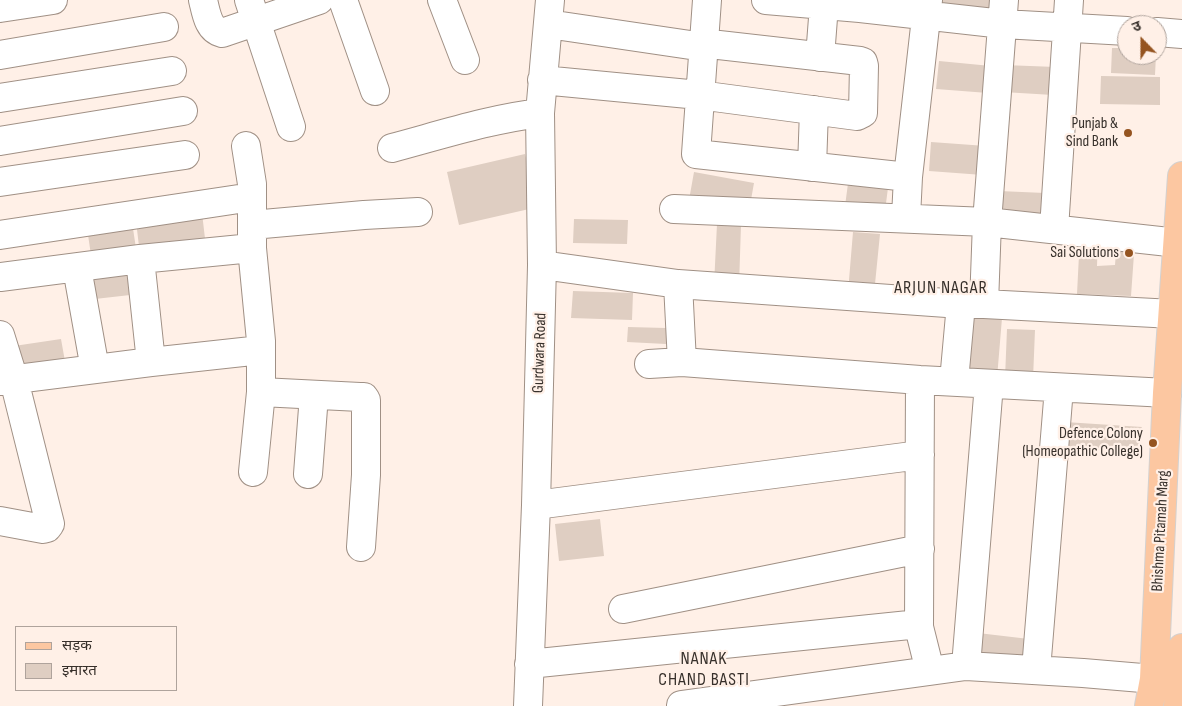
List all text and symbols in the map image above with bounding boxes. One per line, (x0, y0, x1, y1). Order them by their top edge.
north arrow (1117, 15, 1167, 65)
text: उ (1130, 17, 1144, 36)
place label: Punjab & Sind Bank (1066, 114, 1118, 152)
marker: Punjab & Sind Bank (1122, 127, 1134, 139)
place label: Sai Solutions (1050, 243, 1119, 263)
marker: Sai Solutions (1123, 247, 1135, 259)
district label: ARJUN NAGAR (893, 277, 989, 299)
street label: Gurdwara Road (529, 313, 551, 393)
place label: Defence Colony (Homeopathic College) (1022, 424, 1143, 462)
marker: Defence Colony (Homeopathic College) (1147, 437, 1159, 449)
street label: Bhishma Pitamah Marg (1148, 470, 1174, 592)
legend (15, 626, 178, 691)
text: सड़क (62, 636, 92, 655)
district label: NANAK CHAND BASTI (657, 648, 751, 691)
text: इमारत (62, 661, 97, 680)

